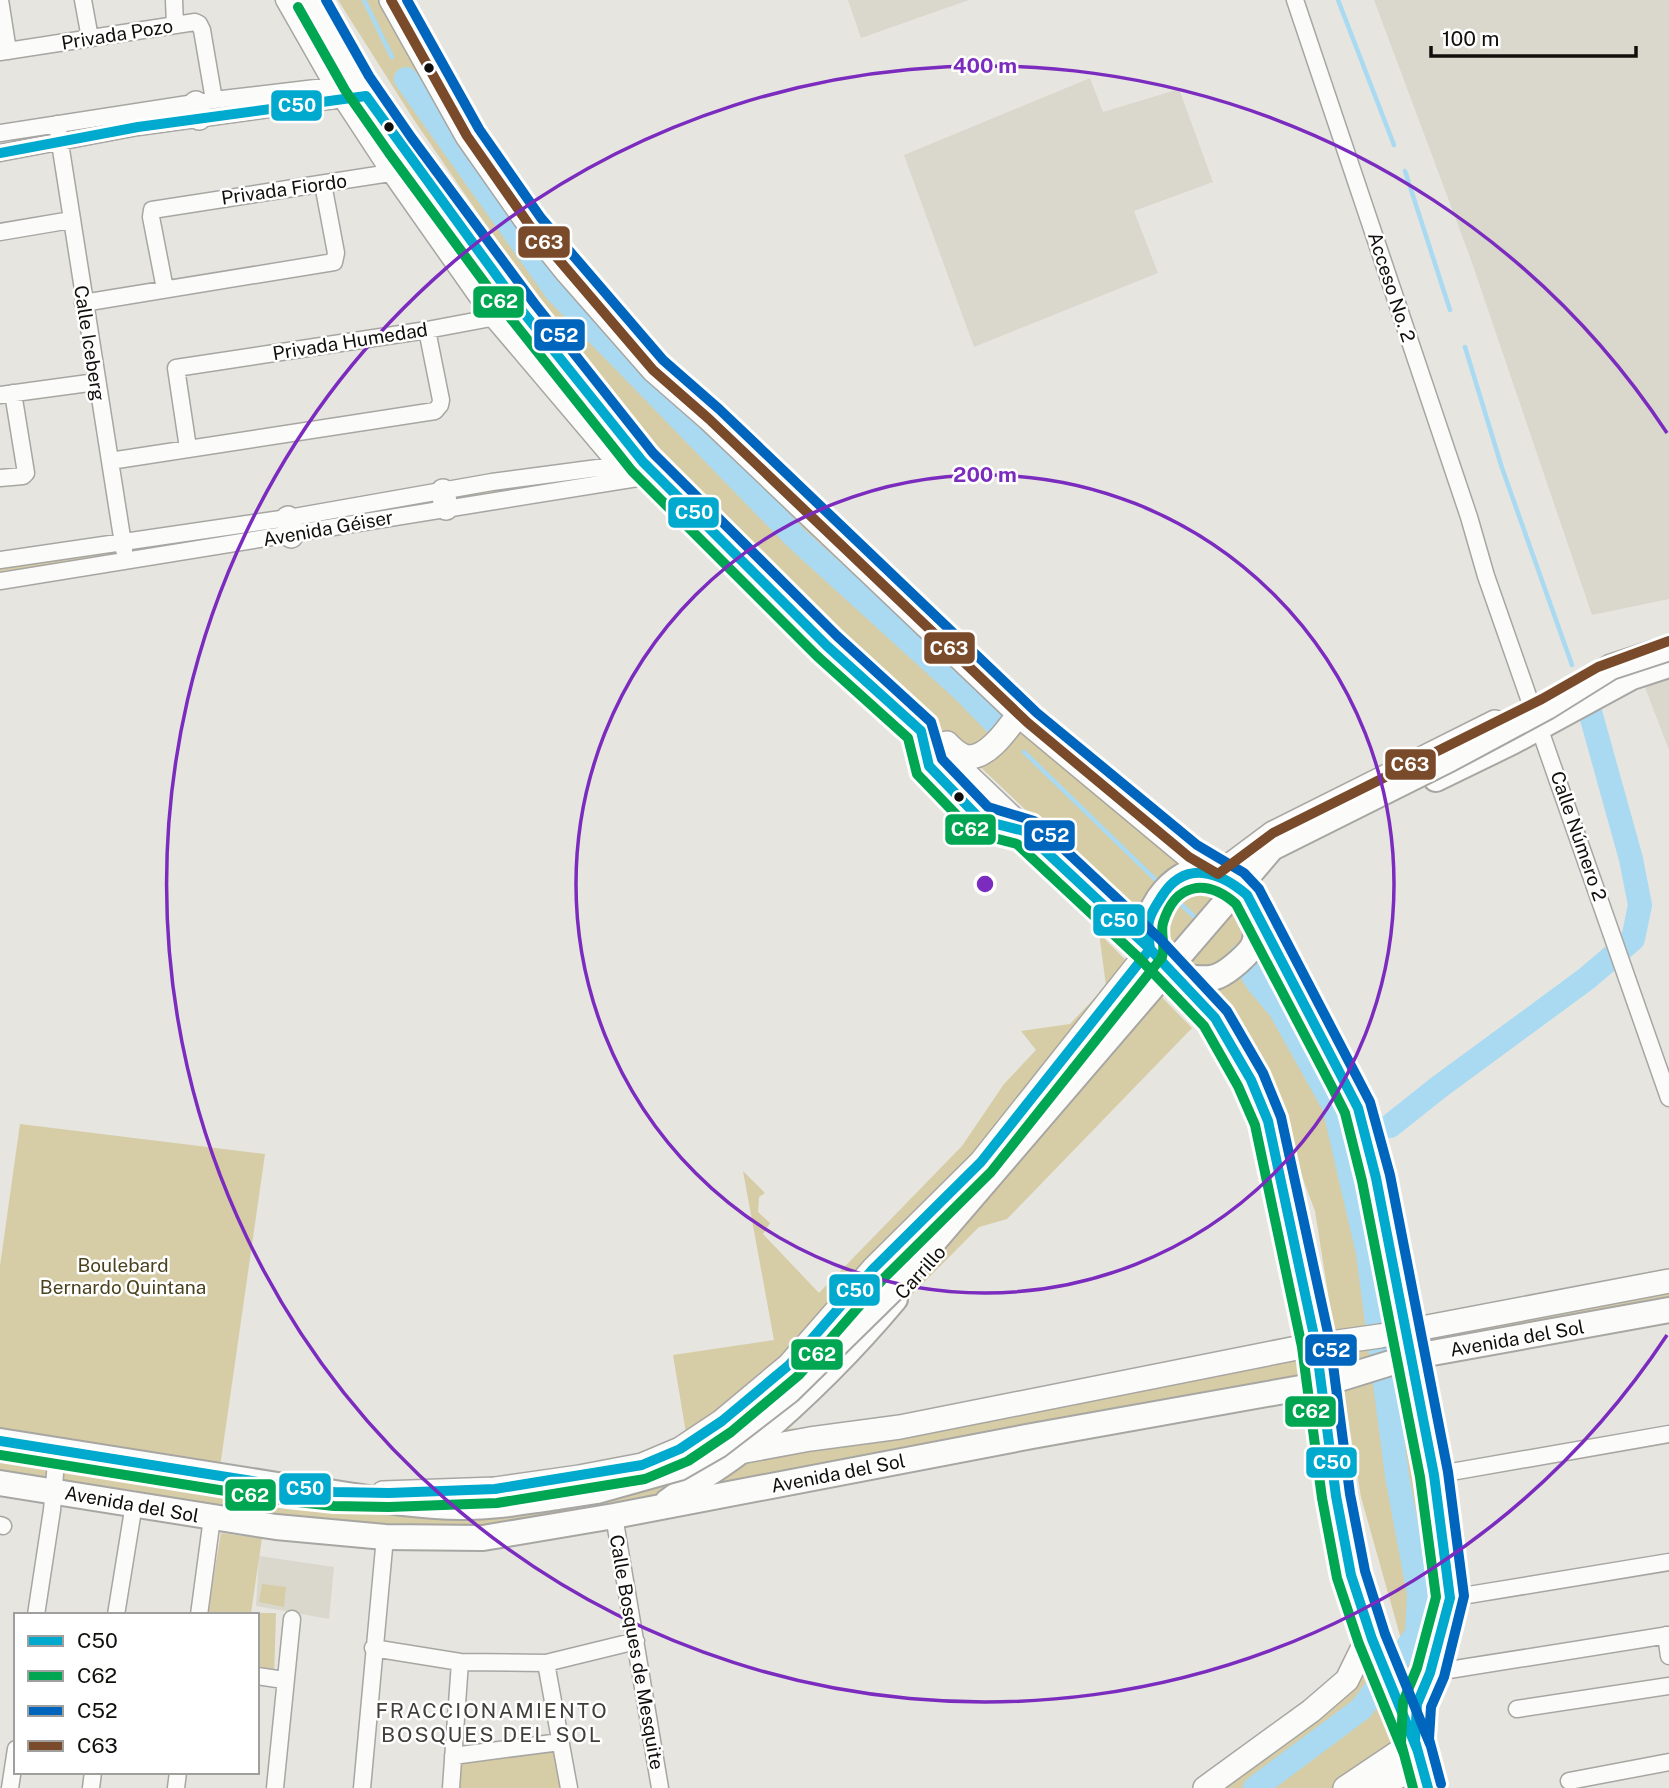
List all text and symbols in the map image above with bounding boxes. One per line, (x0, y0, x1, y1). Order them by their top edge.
street label: Privada Pozo (60, 14, 174, 54)
scale bar (1431, 14, 1636, 58)
text: 100 m (1442, 26, 1499, 51)
text: 400 m (953, 53, 1017, 78)
unlabelled marker (422, 61, 436, 75)
line badge: C50 (270, 89, 323, 122)
text: C50 (278, 94, 316, 116)
unlabelled marker (382, 120, 396, 134)
street label: Privada Fiordo (220, 169, 348, 209)
line badge: C63 (517, 225, 571, 259)
street label: Acceso No. 2 (1364, 229, 1420, 345)
text: C63 (525, 231, 563, 253)
street label: Calle Iceberg (70, 284, 110, 403)
line badge: C62 (472, 285, 525, 319)
text: C62 (480, 290, 518, 312)
street label: Privada Humedad (271, 318, 429, 364)
line badge: C52 (533, 318, 586, 352)
text: C52 (540, 324, 578, 346)
text: 200 m (953, 462, 1017, 487)
line badge: C50 (667, 496, 720, 529)
text: C50 (675, 501, 713, 523)
street label: Avenida Géiser (261, 506, 395, 550)
line badge: C63 (923, 631, 976, 665)
text: C63 (930, 637, 968, 659)
line badge: C63 (1384, 748, 1437, 781)
text: C63 (1391, 753, 1429, 775)
street label: Calle Número 2 (1546, 768, 1612, 904)
unlabelled marker (952, 790, 966, 804)
line badge: C62 (944, 813, 997, 846)
text: C62 (951, 818, 989, 840)
line badge: C52 (1023, 819, 1076, 852)
text: C52 (1031, 824, 1069, 846)
centre of rings (973, 872, 997, 896)
line badge: C50 (1092, 903, 1146, 937)
text: C50 (1100, 909, 1138, 931)
street label: Carrillo (890, 1241, 950, 1303)
park label: Boulebard Bernardo Quintana (40, 1254, 206, 1298)
line badge: C50 (828, 1273, 881, 1307)
text: C50 (836, 1279, 874, 1301)
street label: Avenida del Sol (1448, 1315, 1586, 1361)
line badge: C52 (1304, 1333, 1358, 1367)
line badge: C62 (790, 1338, 844, 1371)
text: C52 (1312, 1339, 1350, 1361)
text: C62 (798, 1343, 836, 1365)
line badge: C62 (1284, 1395, 1337, 1428)
text: C62 (1292, 1400, 1330, 1422)
line badge: C50 (1305, 1446, 1358, 1479)
street label: Avenida del Sol (769, 1449, 907, 1497)
text: C50 (1313, 1451, 1351, 1473)
line badge: C50 (278, 1472, 332, 1506)
text: C50 (286, 1477, 324, 1499)
line badge: C62 (224, 1478, 277, 1512)
street label: Avenida del Sol (63, 1481, 201, 1527)
text: C62 (231, 1484, 269, 1506)
street label: Calle Bosques de Mesquite (605, 1533, 669, 1771)
legend (14, 1613, 259, 1774)
text: C50 (77, 1628, 118, 1653)
text: C62 (77, 1663, 117, 1688)
text: C52 (77, 1698, 117, 1723)
district label: FRACCIONAMIENTO BOSQUES DEL SOL (375, 1698, 609, 1747)
text: C63 (77, 1733, 118, 1758)

